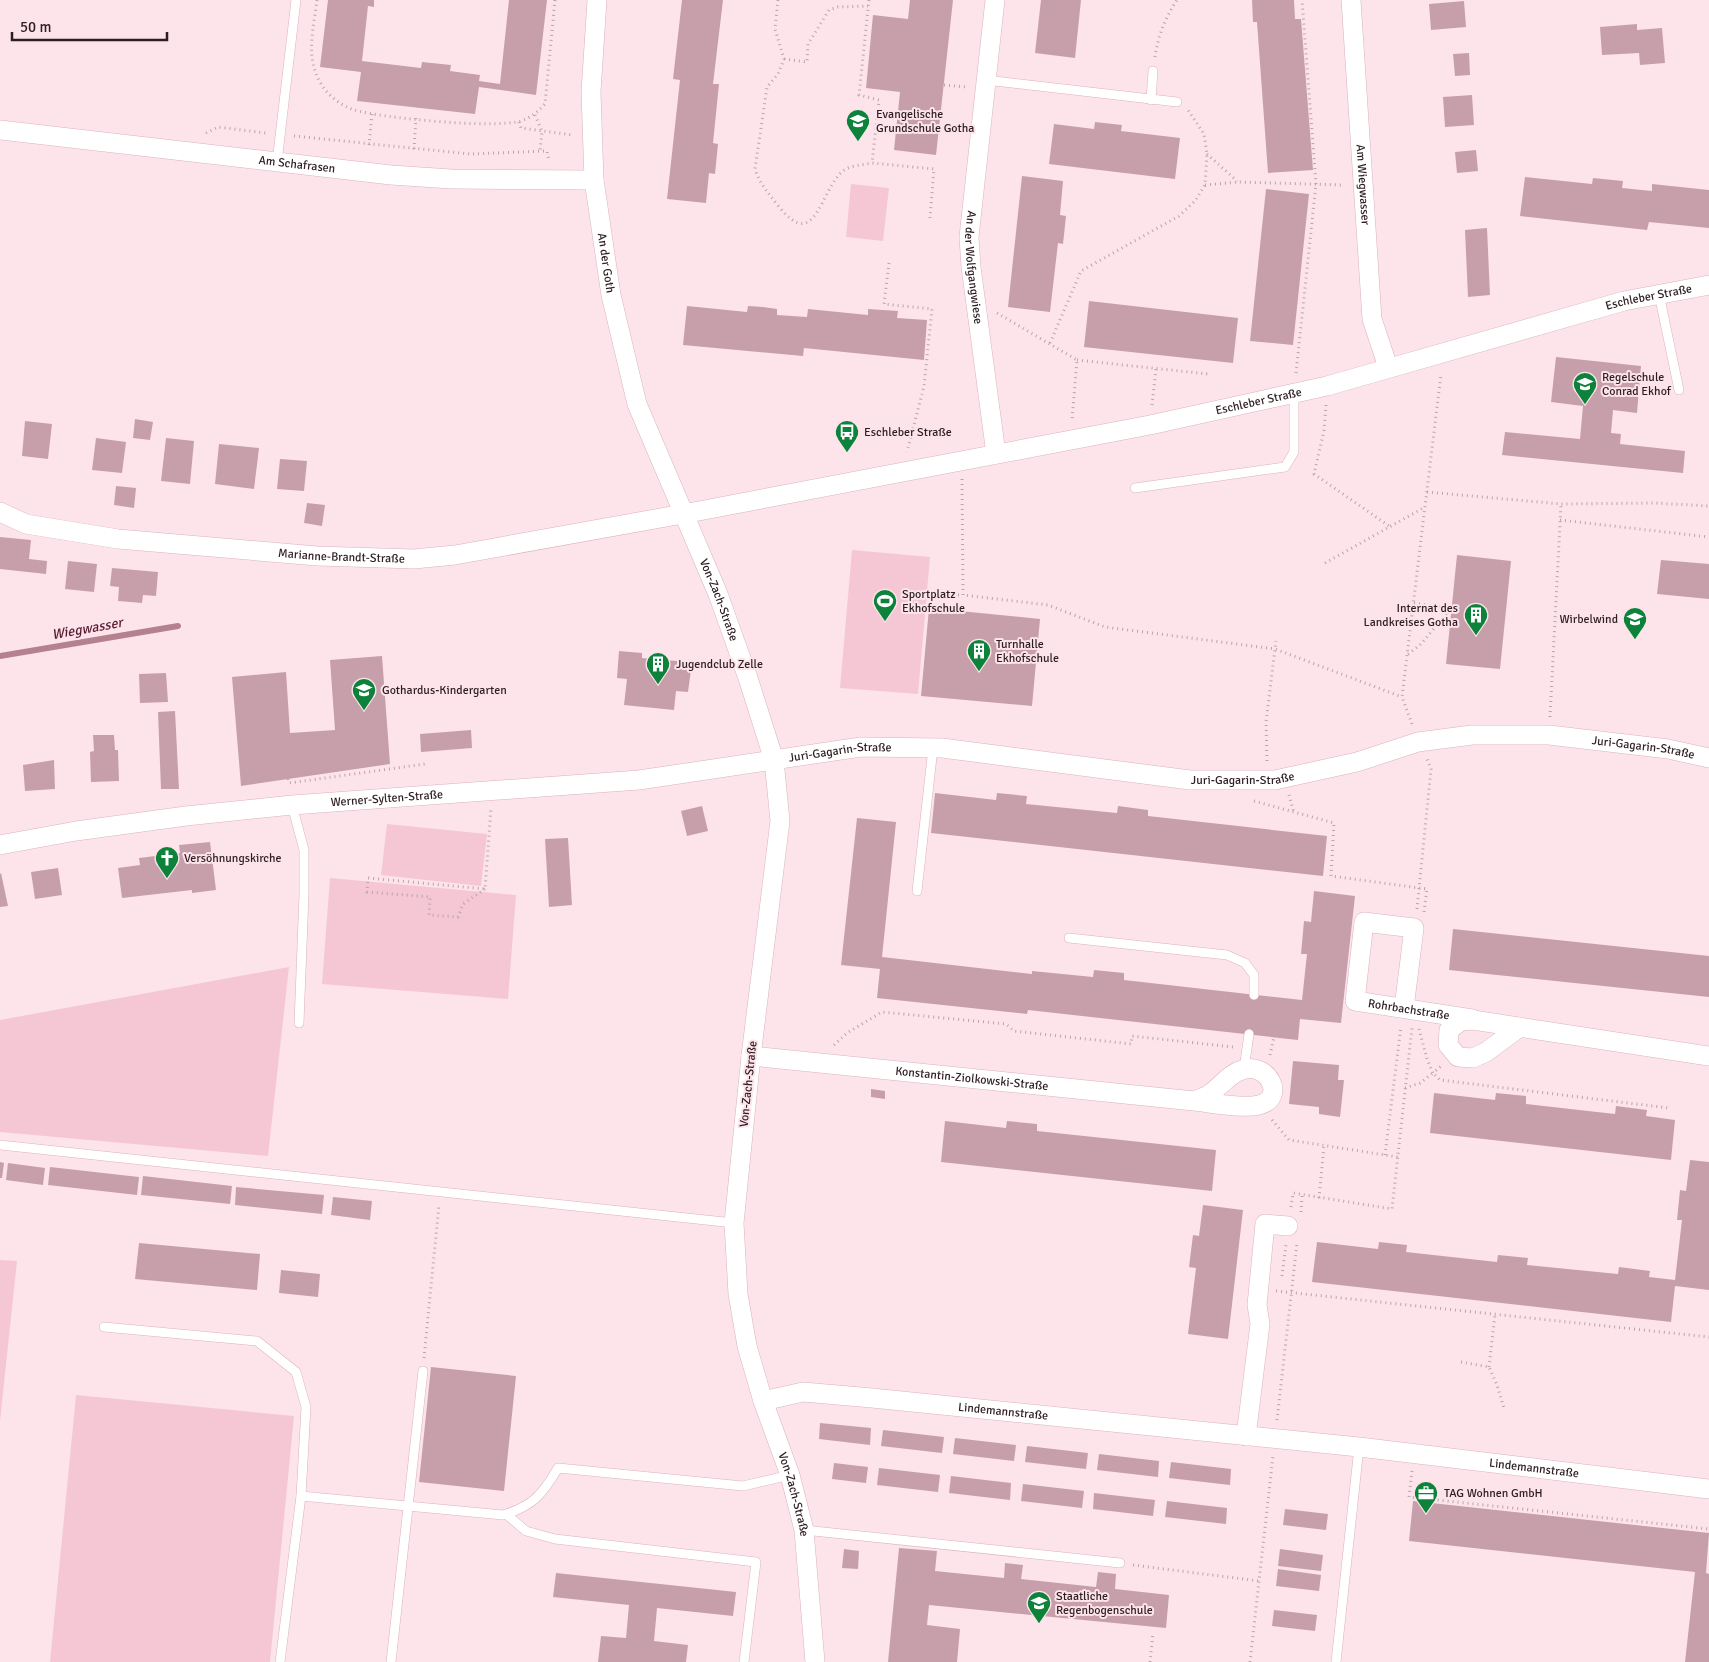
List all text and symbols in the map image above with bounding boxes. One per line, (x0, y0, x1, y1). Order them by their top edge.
scale bar (12, 10, 168, 42)
text: 50 m (20, 18, 51, 36)
place label: Evangelische Grundschule Gotha (876, 107, 974, 136)
school or university icon: Evangelische Grundschule Gotha (845, 108, 871, 142)
street label: Am Wiegwasser (1353, 144, 1373, 226)
street label: Am Schafrasen (258, 153, 336, 177)
street label: An der Wolfgangwiese (961, 210, 986, 325)
street label: An der Goth (594, 232, 618, 294)
street label: Eschleber Straße (1604, 281, 1693, 314)
place label: Regelschule Conrad Ekhof (1602, 370, 1672, 399)
school or university icon: Regelschule Conrad Ekhof (1572, 371, 1598, 405)
street label: Eschleber Straße (1214, 385, 1303, 418)
bus stop icon: Eschleber Straße (834, 419, 860, 453)
place label: Eschleber Straße (864, 425, 952, 440)
street label: Marianne-Brandt-Straße (277, 546, 405, 567)
street label: Von-Zach-Straße (696, 557, 741, 643)
place label: Sportplatz Ekhofschule (902, 587, 965, 616)
sports icon: Sportplatz Ekhofschule (872, 588, 898, 622)
place label: Internat des Landkreises Gotha (1364, 601, 1458, 630)
building icon: Internat des Landkreises Gotha (1463, 602, 1489, 636)
school or university icon: Wirbelwind (1622, 606, 1648, 640)
place label: Wirbelwind (1559, 612, 1618, 627)
water label: Wiegwasser (50, 614, 126, 643)
place label: Turnhalle Ekhofschule (996, 637, 1059, 666)
building icon: Turnhalle Ekhofschule (966, 638, 992, 672)
building icon: Jugendclub Zelle (645, 651, 671, 685)
place label: Jugendclub Zelle (676, 657, 763, 672)
school or university icon: Gothardus-Kindergarten (351, 677, 377, 711)
place label: Gothardus-Kindergarten (382, 683, 507, 698)
street label: Juri-Gagarin-Straße (1591, 733, 1696, 763)
street label: Juri-Gagarin-Straße (788, 740, 892, 766)
street label: Juri-Gagarin-Straße (1191, 769, 1296, 788)
street label: Werner-Sylten-Straße (330, 787, 444, 810)
church icon: Versöhnungskirche (154, 845, 180, 879)
place label: Versöhnungskirche (184, 851, 282, 866)
street label: Rohrbachstraße (1367, 996, 1451, 1023)
street label: Von-Zach-Straße (736, 1040, 760, 1128)
street label: Konstantin-Ziolkowski-Straße (894, 1064, 1049, 1094)
street label: Lindemannstraße (957, 1400, 1049, 1424)
street label: Von-Zach-Straße (774, 1450, 812, 1537)
street label: Lindemannstraße (1488, 1456, 1580, 1481)
office icon: TAG Wohnen GmbH (1413, 1480, 1439, 1514)
place label: TAG Wohnen GmbH (1444, 1486, 1543, 1501)
place label: Staatliche Regenbogenschule (1056, 1589, 1153, 1618)
school or university icon: Staatliche Regenbogenschule (1026, 1590, 1052, 1624)

